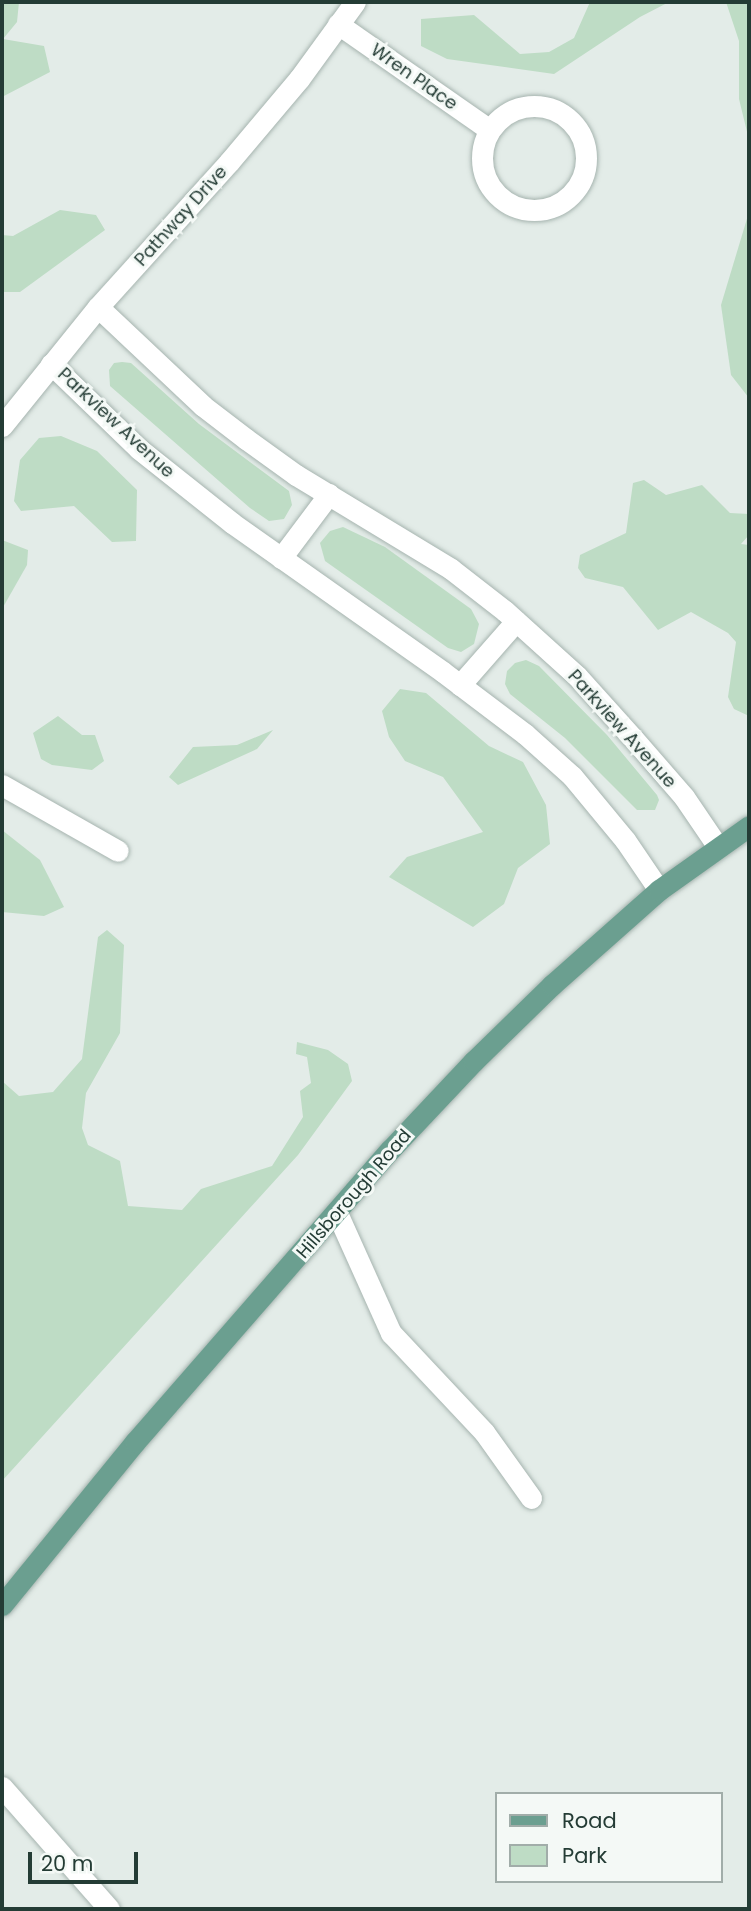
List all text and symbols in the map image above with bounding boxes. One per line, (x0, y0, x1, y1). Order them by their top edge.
street label: Wren Place (366, 39, 462, 115)
street label: Pathway Drive (130, 161, 232, 271)
street label: Parkview Avenue (53, 363, 179, 483)
street label: Parkview Avenue (563, 666, 681, 792)
street label: Hillsborough Road (292, 1125, 416, 1263)
legend (496, 1792, 723, 1883)
text: Road (562, 1806, 617, 1835)
scale bar (32, 1838, 142, 1882)
text: Park (562, 1841, 607, 1870)
text: 20 m (41, 1849, 94, 1878)

